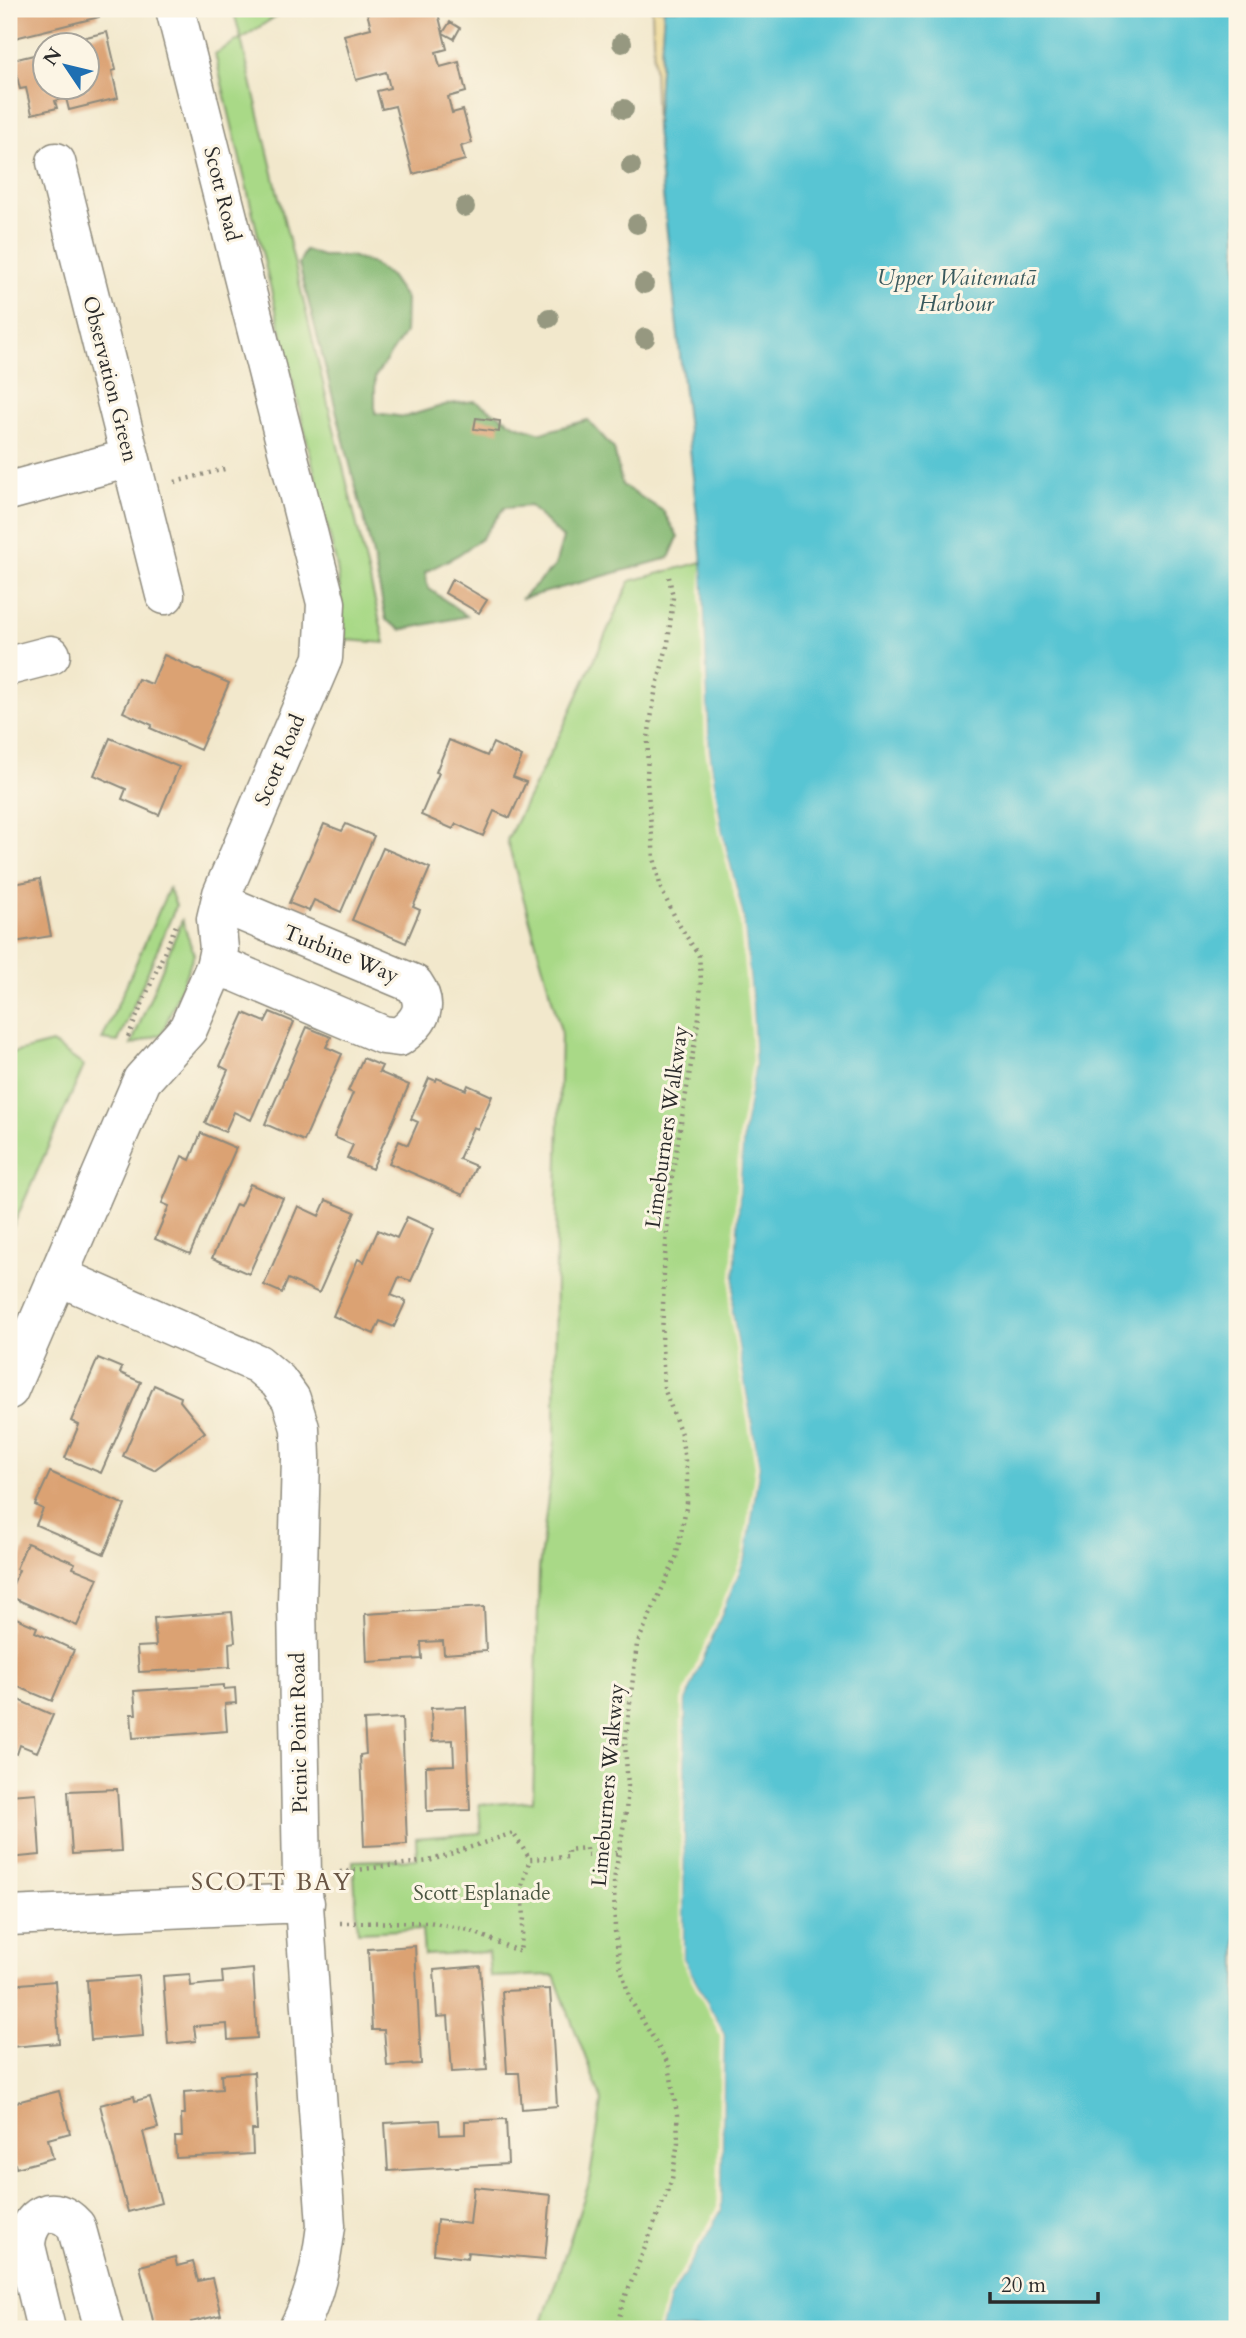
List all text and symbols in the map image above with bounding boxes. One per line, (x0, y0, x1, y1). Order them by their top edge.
north arrow (32, 32, 102, 102)
text: N (38, 42, 69, 71)
street label: Scott Road (196, 144, 248, 244)
water label: Upper Waitematā Harbour (876, 262, 1037, 319)
street label: Observation Green (75, 293, 145, 465)
street label: Scott Road (248, 710, 312, 810)
street label: Turbine Way (279, 918, 403, 990)
street label: Limeburners Walkway (638, 1024, 696, 1230)
street label: Picnic Point Road (283, 1652, 315, 1814)
street label: Limeburners Walkway (585, 1682, 631, 1888)
district label: SCOTT BAY (191, 1866, 353, 1899)
park label: Scott Esplanade (413, 1879, 551, 1908)
scale bar (990, 2261, 1099, 2305)
text: 20 m (1001, 2271, 1046, 2300)

